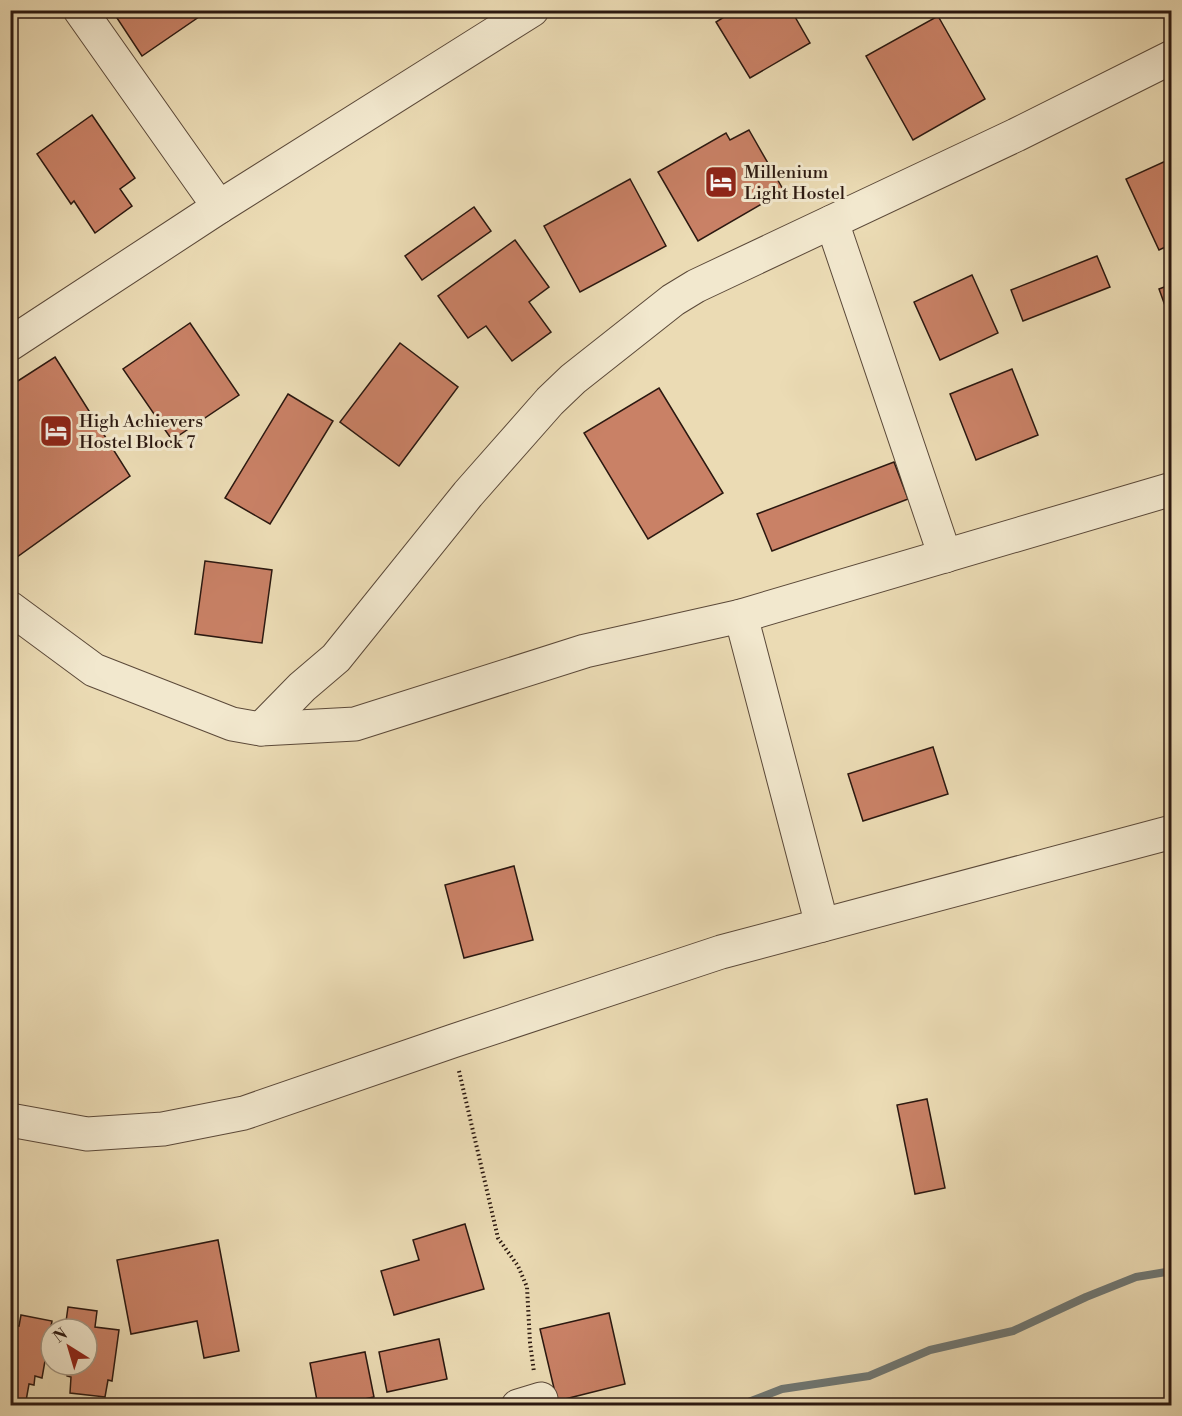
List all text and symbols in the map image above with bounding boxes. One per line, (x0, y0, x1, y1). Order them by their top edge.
place label: Millenium Light Hostel (744, 161, 846, 205)
hotel icon: Millenium Light Hostel (703, 164, 739, 200)
place label: High Achievers Hostel Block 7 (79, 410, 203, 454)
hotel icon: High Achievers Hostel Block 7 (38, 413, 74, 449)
north arrow (39, 1317, 99, 1377)
text: N (50, 1324, 72, 1348)

